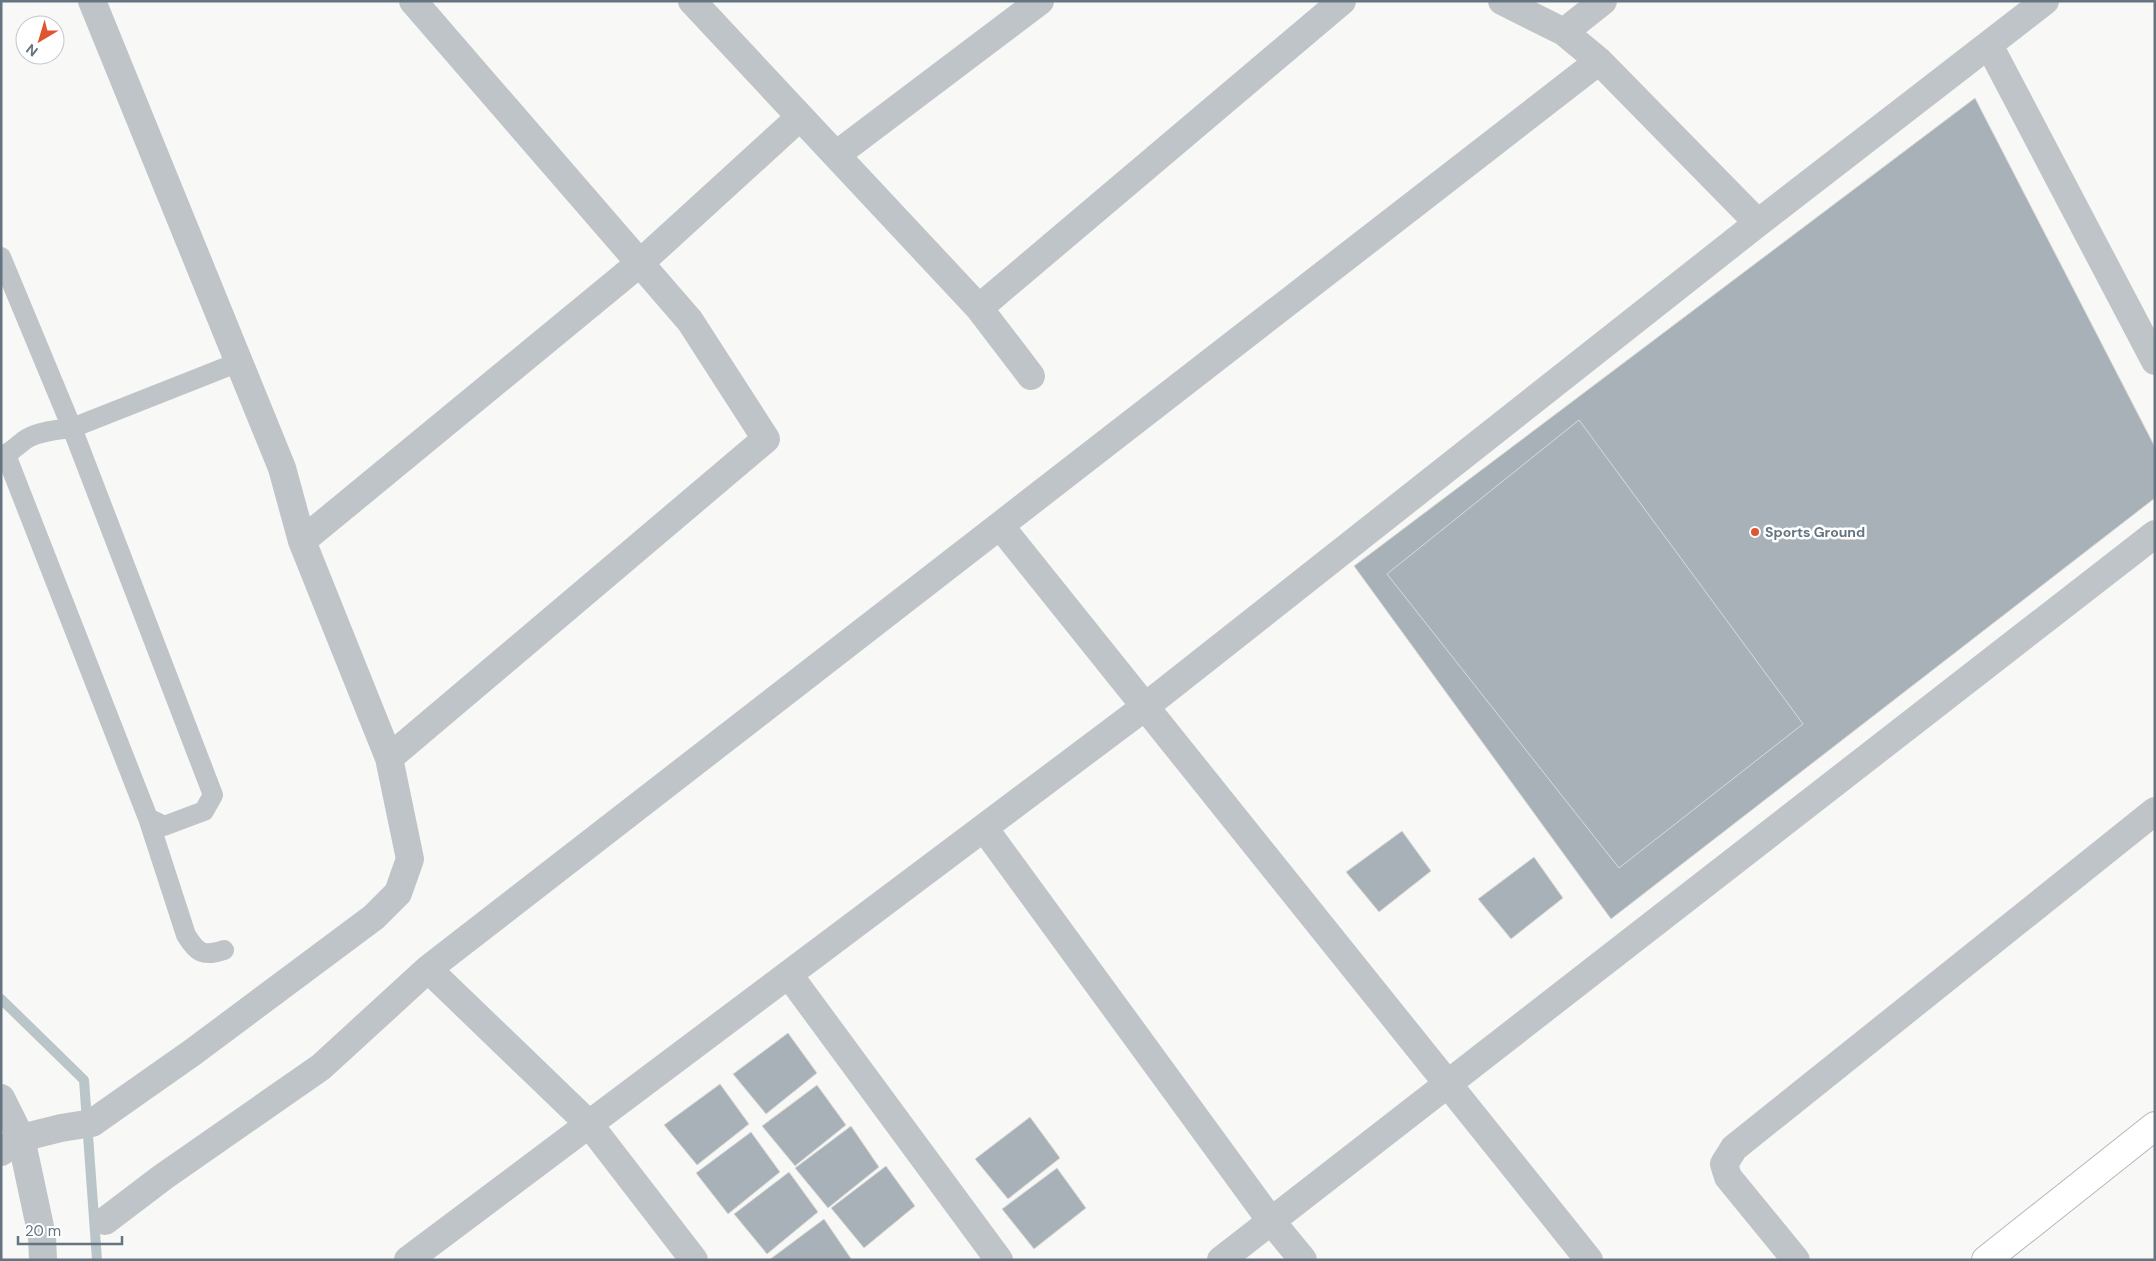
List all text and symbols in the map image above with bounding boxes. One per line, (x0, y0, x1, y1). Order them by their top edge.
north arrow (15, 15, 65, 65)
text: N (22, 40, 42, 60)
place label: Sports Ground (1765, 523, 1865, 541)
marker: Sports Ground (1749, 526, 1761, 538)
scale bar (18, 1214, 121, 1246)
text: 20 m (25, 1221, 61, 1241)

